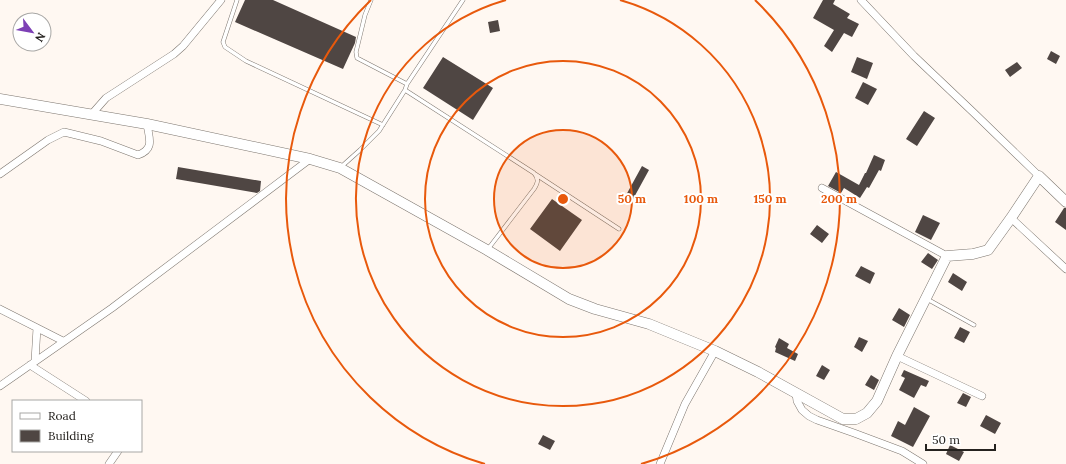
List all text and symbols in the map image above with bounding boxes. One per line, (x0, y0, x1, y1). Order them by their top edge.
north arrow (12, 12, 52, 52)
text: N (32, 30, 49, 45)
text: 50 m (618, 191, 646, 206)
text: 100 m (684, 191, 718, 206)
text: 150 m (753, 191, 787, 206)
text: 200 m (821, 191, 857, 206)
centre of rings (556, 192, 570, 206)
legend (12, 400, 142, 452)
text: Road (48, 408, 76, 423)
scale bar (926, 426, 995, 452)
text: Building (48, 428, 94, 443)
text: 50 m (932, 432, 960, 447)

